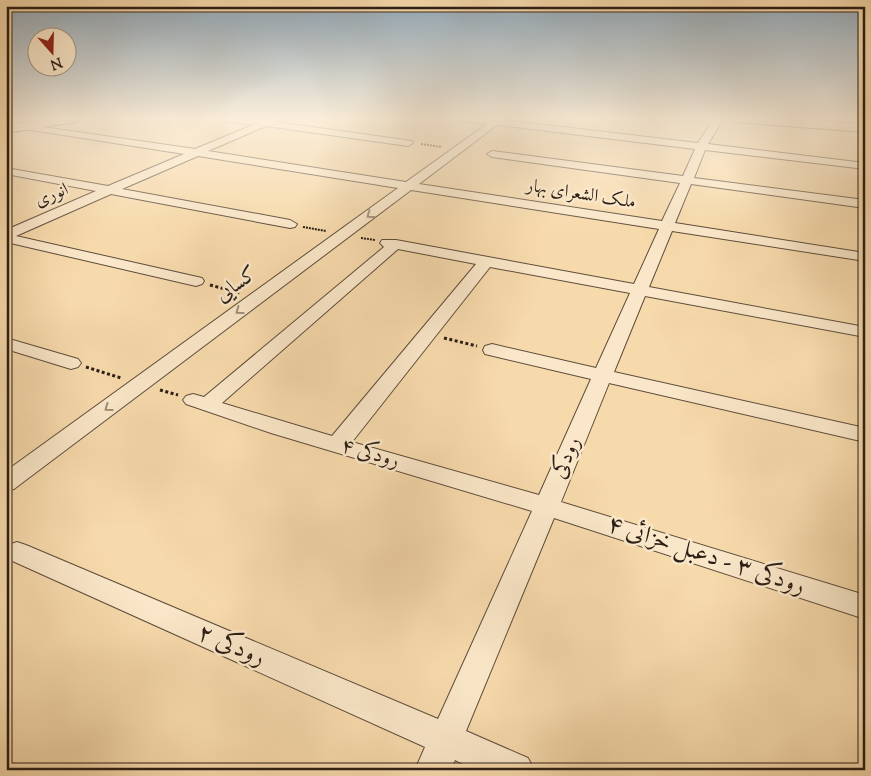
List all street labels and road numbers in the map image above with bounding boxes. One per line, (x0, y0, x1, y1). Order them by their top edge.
street label: ملک الشعرای بهار (522, 173, 638, 216)
street label: انوری (31, 177, 73, 215)
street label: کسایی (210, 259, 264, 311)
street label: رودکی ۴ (337, 431, 403, 477)
street label: رودکی (545, 432, 589, 484)
street label: رودکی ۳ - دعبل خزائی ۴ (602, 507, 810, 605)
street label: رودکی ۲ (191, 616, 271, 676)

